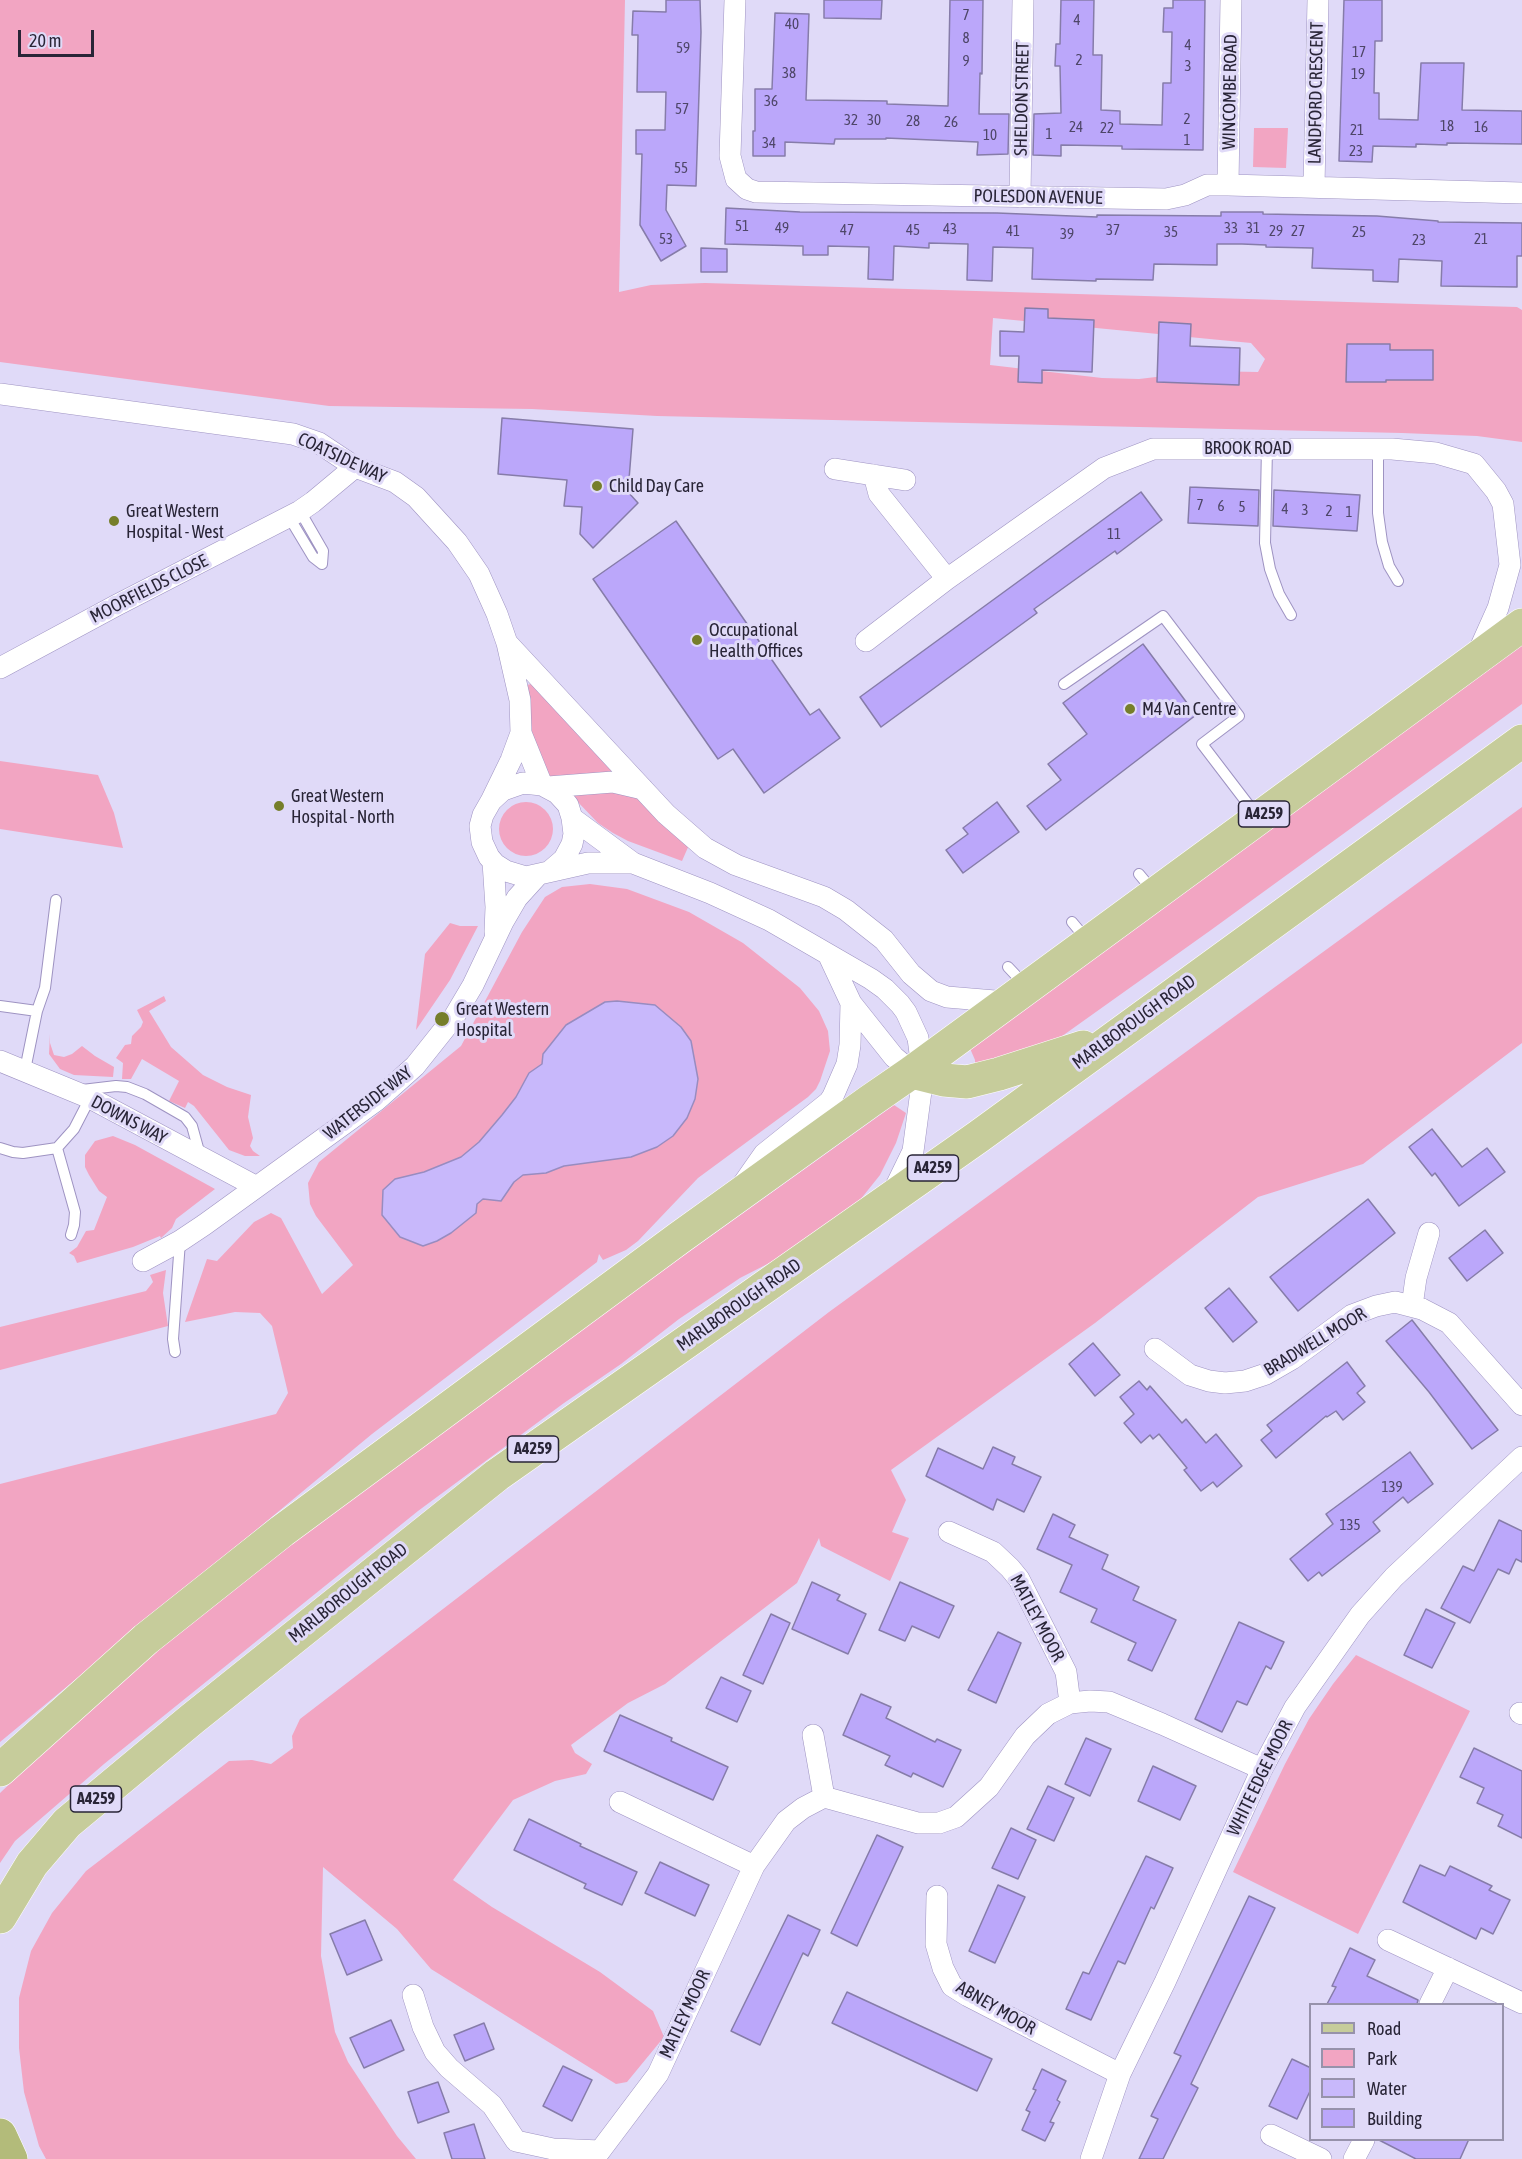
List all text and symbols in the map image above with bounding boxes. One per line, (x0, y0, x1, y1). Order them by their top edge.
house number: 7 (962, 6, 970, 24)
house number: 4 (1073, 11, 1081, 29)
house number: 40 (785, 15, 799, 33)
scale bar (21, 18, 98, 56)
street label: LANDFORD CRESCENT (1304, 22, 1328, 164)
house number: 8 (962, 29, 970, 47)
text: 20 m (29, 30, 61, 51)
street label: WINCOMBE ROAD (1218, 34, 1242, 150)
house number: 4 (1184, 36, 1192, 54)
house number: 59 (676, 39, 690, 57)
street label: SHELDON STREET (1010, 42, 1034, 156)
house number: 17 (1352, 43, 1366, 61)
house number: 2 (1075, 51, 1083, 69)
house number: 9 (962, 52, 970, 70)
house number: 3 (1184, 57, 1192, 75)
house number: 38 (782, 64, 796, 82)
house number: 19 (1351, 65, 1365, 83)
house number: 36 (764, 92, 778, 110)
house number: 57 (675, 100, 689, 118)
house number: 2 (1183, 110, 1191, 128)
house number: 32 (844, 111, 858, 129)
house number: 30 (867, 111, 881, 129)
house number: 28 (906, 112, 920, 130)
house number: 26 (944, 113, 958, 131)
house number: 18 (1440, 117, 1454, 135)
house number: 24 (1069, 118, 1083, 136)
house number: 16 (1474, 118, 1488, 136)
house number: 22 (1100, 119, 1114, 137)
house number: 21 (1350, 121, 1364, 139)
house number: 1 (1045, 125, 1053, 143)
house number: 10 (983, 126, 997, 144)
house number: 1 (1183, 131, 1191, 149)
house number: 34 (762, 134, 776, 152)
house number: 23 (1349, 142, 1363, 160)
house number: 55 (674, 159, 688, 177)
street label: POLESDON AVENUE (973, 185, 1103, 209)
house number: 51 (735, 217, 749, 235)
house number: 49 (775, 219, 789, 237)
house number: 33 (1224, 219, 1238, 237)
house number: 31 (1246, 219, 1260, 237)
house number: 43 (943, 220, 957, 238)
house number: 47 (840, 221, 854, 239)
house number: 45 (906, 221, 920, 239)
house number: 37 (1106, 221, 1120, 239)
house number: 41 (1006, 222, 1020, 240)
house number: 29 (1269, 222, 1283, 240)
house number: 27 (1291, 222, 1305, 240)
house number: 35 (1164, 223, 1178, 241)
house number: 25 (1352, 223, 1366, 241)
house number: 39 (1060, 225, 1074, 243)
house number: 53 (659, 230, 673, 248)
house number: 21 (1474, 230, 1488, 248)
house number: 23 (1412, 231, 1426, 249)
street label: COATSIDE WAY (294, 428, 390, 488)
street label: BROOK ROAD (1204, 437, 1292, 459)
place label: Child Day Care (609, 475, 704, 497)
marker: Child Day Care (590, 479, 604, 493)
house number: 7 (1196, 496, 1204, 514)
house number: 6 (1217, 497, 1225, 515)
house number: 5 (1238, 498, 1246, 516)
place label: Great Western Hospital - West (126, 500, 224, 542)
house number: 4 (1281, 500, 1289, 518)
house number: 3 (1301, 501, 1309, 519)
house number: 2 (1325, 502, 1333, 520)
house number: 1 (1345, 503, 1353, 521)
marker: Great Western Hospital - West (107, 514, 121, 528)
house number: 11 (1107, 525, 1121, 543)
street label: MOORFIELDS CLOSE (87, 550, 211, 628)
place label: Occupational Health Offices (709, 619, 803, 662)
marker: Occupational Health Offices (690, 633, 704, 647)
place label: M4 Van Centre (1142, 698, 1236, 720)
marker: M4 Van Centre (1123, 702, 1137, 716)
place label: Great Western Hospital - North (291, 785, 395, 828)
marker: Great Western Hospital - North (272, 799, 286, 813)
road number: A4259 (1238, 801, 1290, 827)
street label: MARLBOROUGH ROAD (1068, 970, 1200, 1074)
place label: Great Western Hospital (456, 998, 549, 1040)
marker: Great Western Hospital (433, 1010, 451, 1028)
street label: WATERSIDE WAY (319, 1062, 417, 1144)
street label: DOWNS WAY (87, 1091, 171, 1149)
road number: A4259 (908, 1155, 958, 1181)
street label: MARLBOROUGH ROAD (673, 1254, 805, 1356)
street label: BRADWELL MOOR (1260, 1303, 1370, 1381)
road number: A4259 (508, 1436, 558, 1462)
house number: 139 (1381, 1478, 1403, 1496)
house number: 135 (1339, 1516, 1361, 1534)
street label: MARLBOROUGH ROAD (284, 1538, 412, 1648)
street label: MATLEY MOOR (1005, 1571, 1069, 1665)
street label: WHITE EDGE MOOR (1223, 1717, 1297, 1839)
road number: A4259 (70, 1786, 122, 1812)
street label: MATLEY MOOR (655, 1966, 715, 2062)
street label: ABNEY MOOR (952, 1977, 1040, 2039)
legend (1309, 2003, 1504, 2141)
text: Road (1367, 2018, 1401, 2039)
text: Park (1367, 2048, 1397, 2069)
text: Water (1367, 2078, 1406, 2099)
text: Building (1367, 2108, 1422, 2129)

